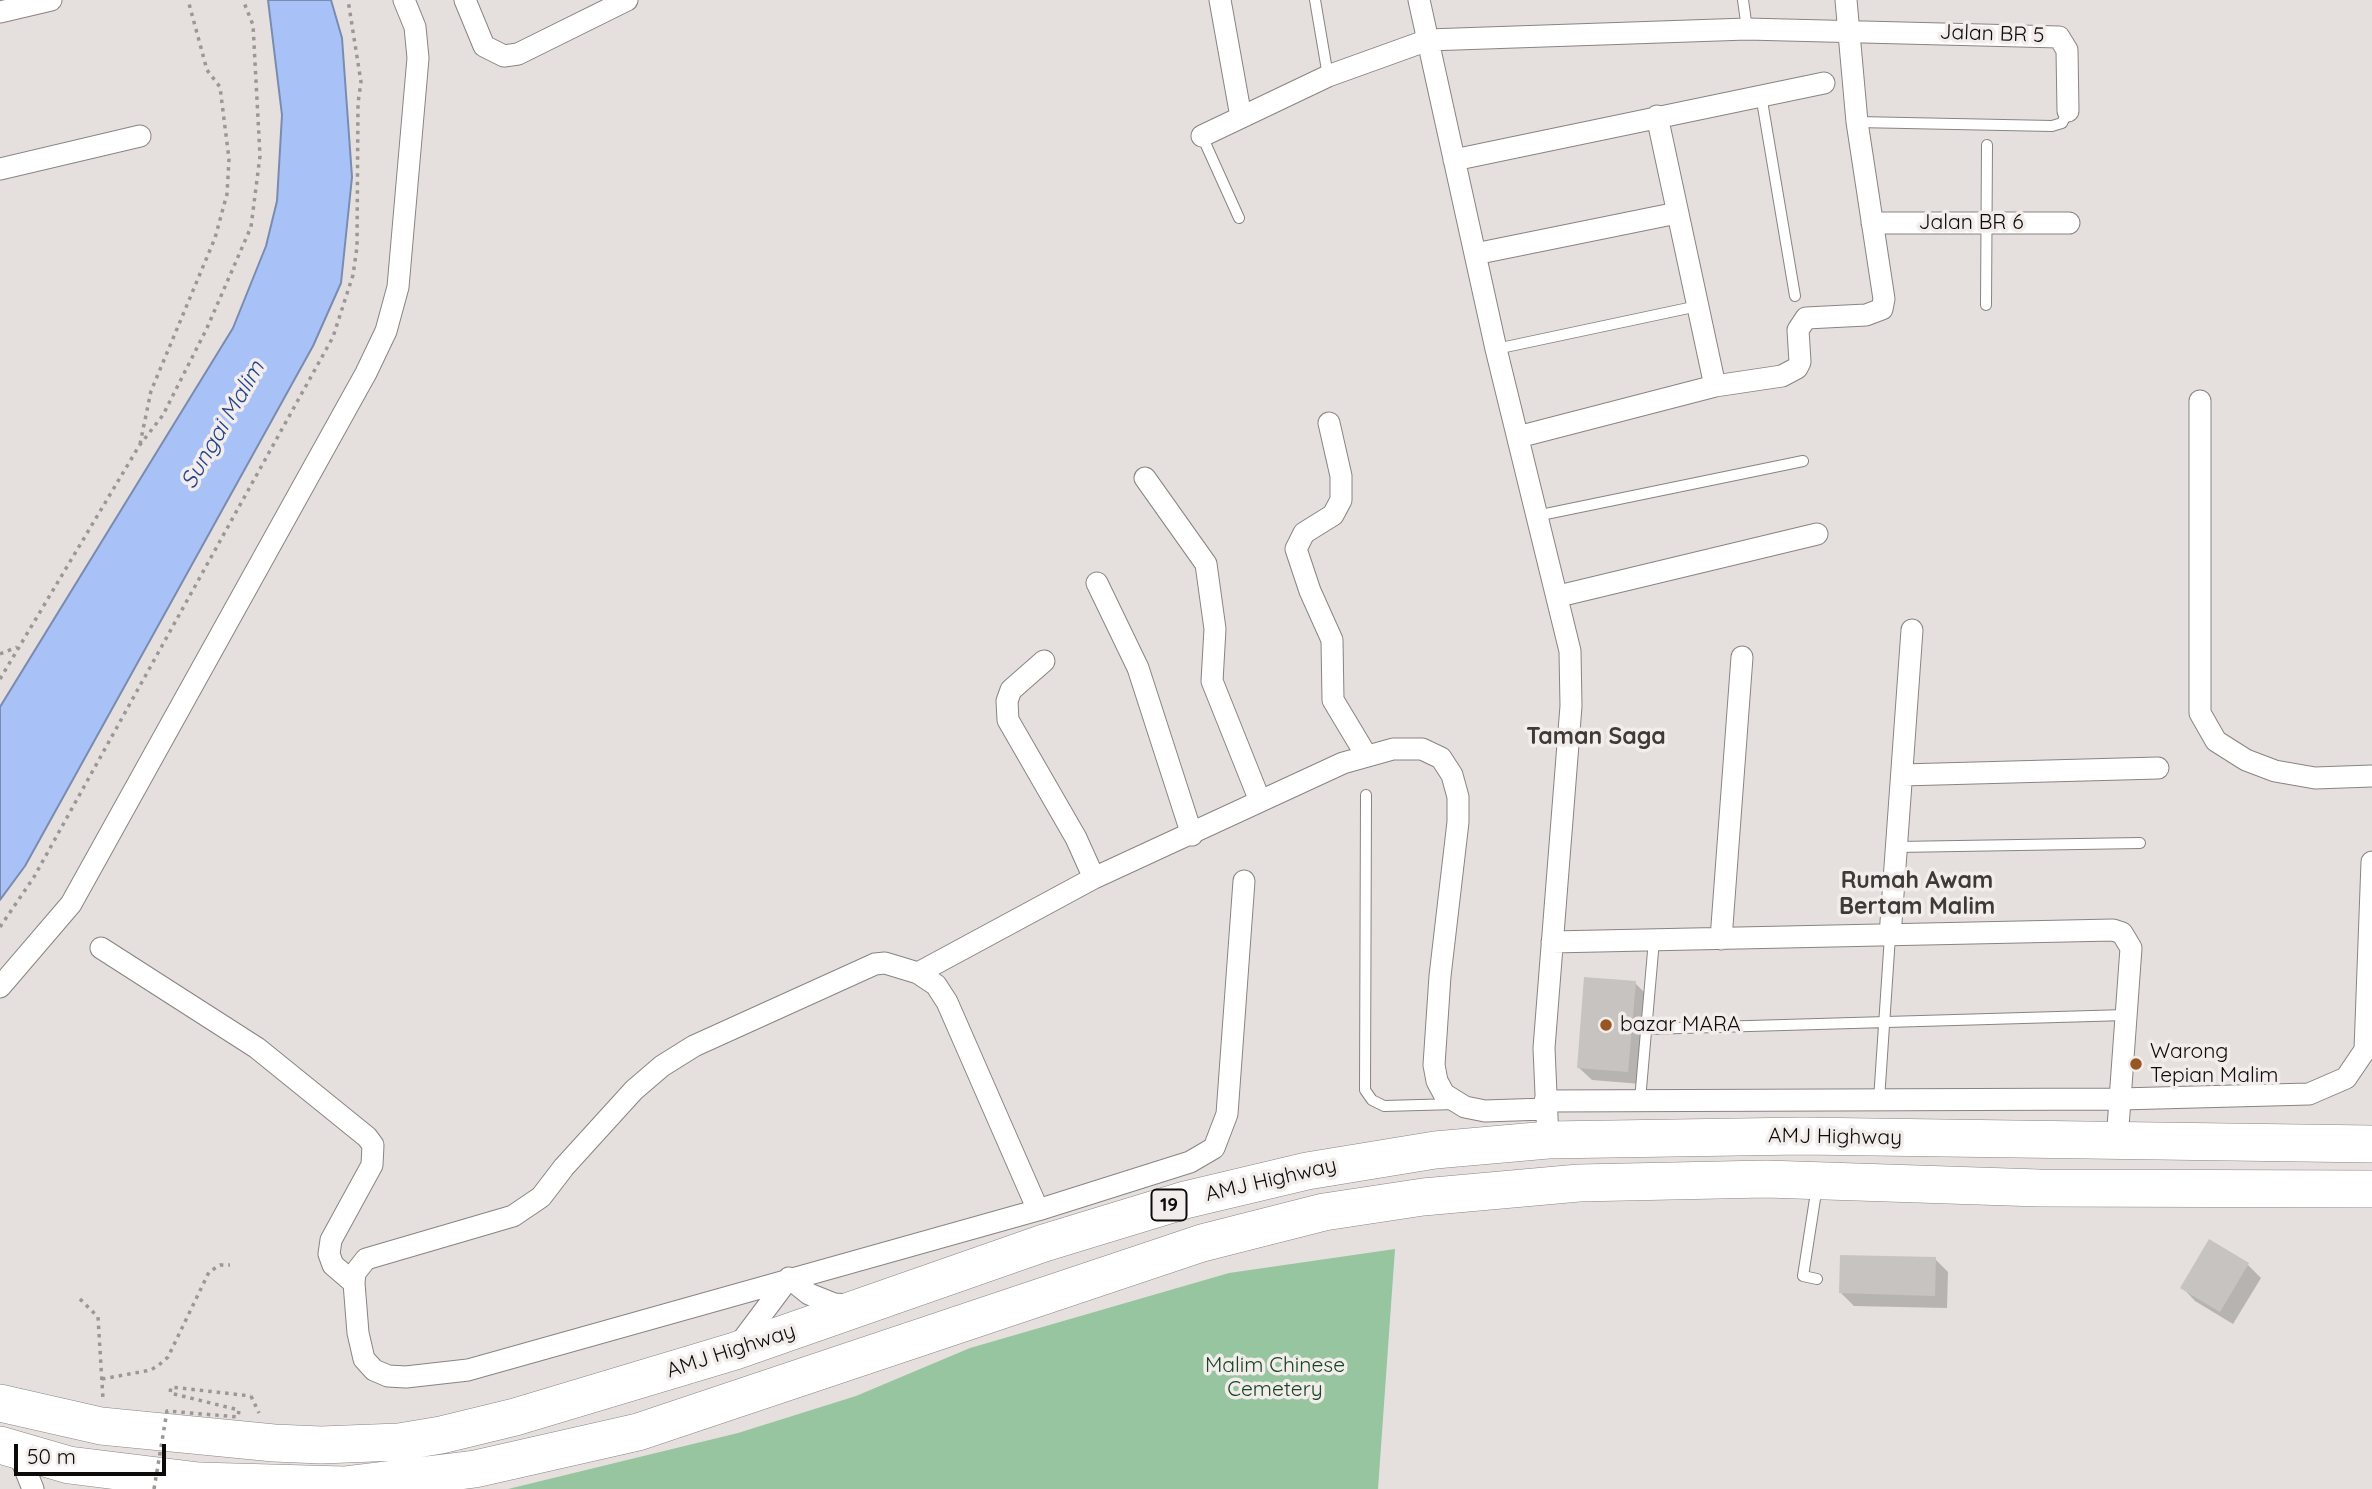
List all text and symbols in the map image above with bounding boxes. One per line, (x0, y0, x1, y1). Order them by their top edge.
street label: Jalan BR 5 (1939, 20, 2045, 48)
street label: Jalan BR 6 (1919, 210, 2023, 236)
water label: Sungai Malim (175, 356, 271, 494)
district label: Taman Saga (1526, 723, 1666, 751)
district label: Rumah Awam Bertam Malim (1839, 867, 1995, 921)
place label: bazar MARA (1620, 1012, 1741, 1038)
marker: bazar MARA (1598, 1017, 1614, 1033)
place label: Warong Tepian Malim (2150, 1039, 2278, 1089)
marker: Warong Tepian Malim (2128, 1056, 2144, 1072)
street label: AMJ Highway (1768, 1123, 1902, 1151)
street label: AMJ Highway (1203, 1153, 1339, 1207)
road number: 19 (1152, 1190, 1186, 1220)
street label: AMJ Highway (663, 1318, 799, 1384)
park label: Malim Chinese Cemetery (1205, 1353, 1345, 1403)
scale bar (18, 1430, 170, 1474)
text: 50 m (27, 1443, 76, 1469)

